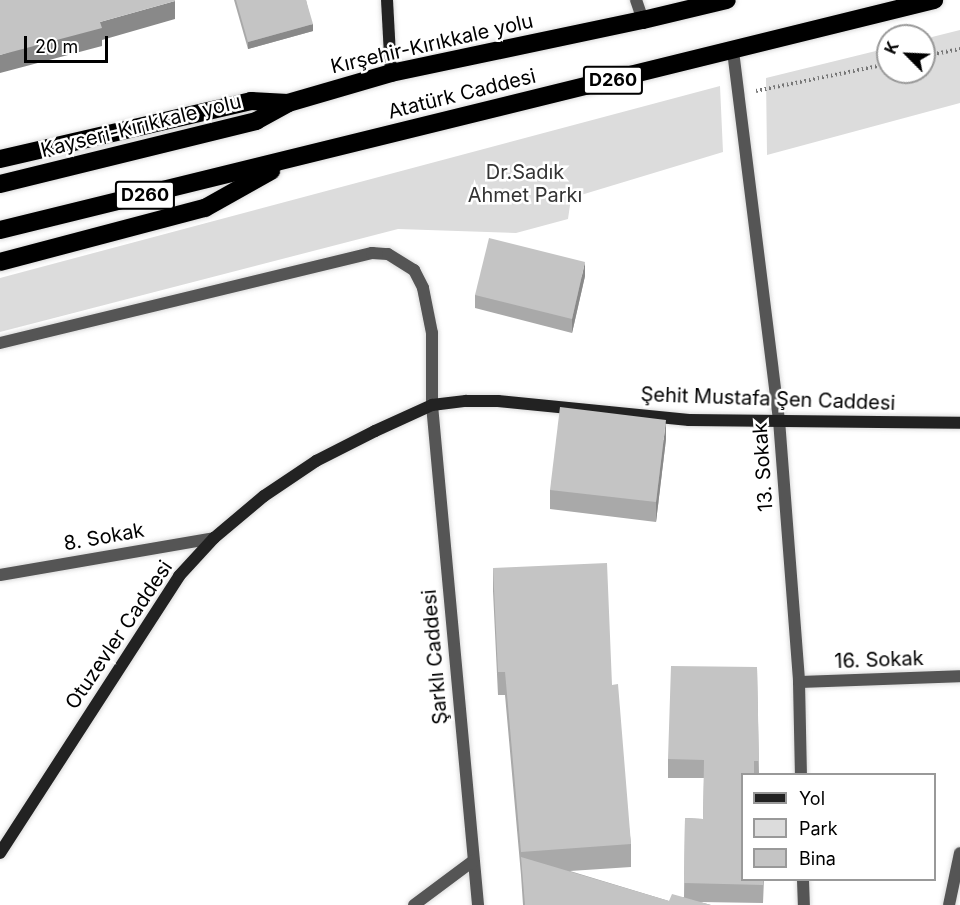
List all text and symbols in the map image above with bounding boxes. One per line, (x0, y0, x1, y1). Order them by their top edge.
street label: Kırşehir-Kırıkkale yolu (328, 9, 536, 79)
scale bar (27, 24, 111, 62)
north arrow (876, 24, 936, 84)
text: 20 m (35, 36, 78, 57)
text: K (880, 38, 903, 57)
street label: Atatürk Caddesi (386, 64, 538, 124)
road number: D260 (582, 65, 644, 95)
street label: Kayseri-Kırıkkale yolu (38, 89, 244, 163)
park label: Dr.Sadık Ahmet Parkı (468, 161, 582, 208)
road number: D260 (114, 180, 176, 210)
street label: Şehit Mustafa Şen Caddesi (640, 383, 896, 415)
street label: 13. Sokak (748, 422, 778, 512)
street label: 8. Sokak (62, 518, 146, 556)
street label: Otuzevler Caddesi (60, 556, 178, 714)
street label: Şarklı Caddesi (417, 588, 453, 726)
street label: 16. Sokak (834, 646, 924, 674)
legend (741, 773, 936, 881)
text: Yol (799, 788, 825, 809)
text: Park (799, 818, 838, 839)
text: Bina (799, 848, 836, 869)

